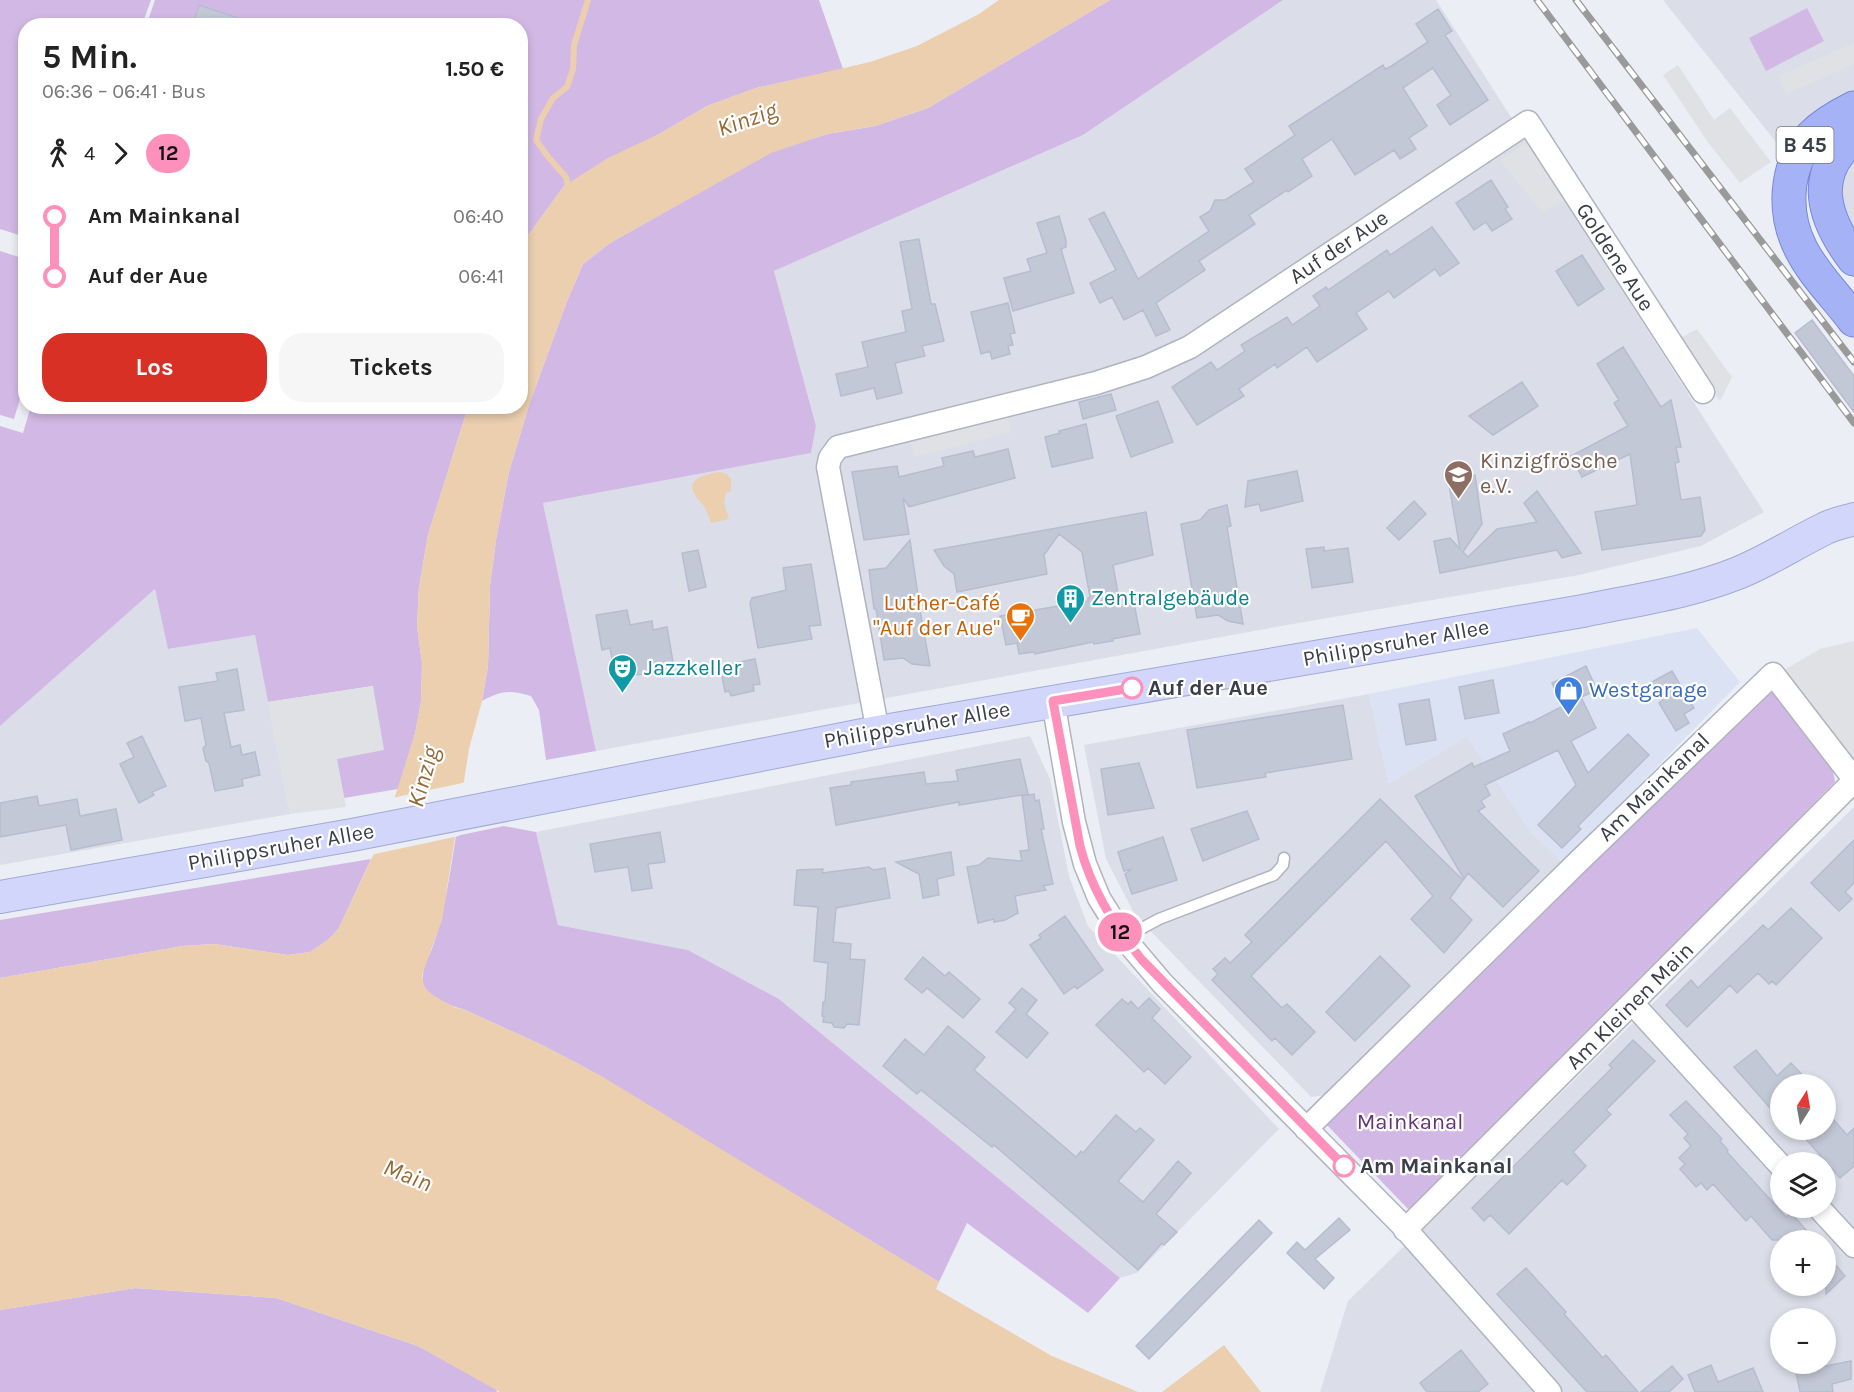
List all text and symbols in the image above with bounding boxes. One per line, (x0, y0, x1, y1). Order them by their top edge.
text: 5 Min. (42, 38, 137, 76)
text: 1.50 € (445, 56, 504, 82)
text: 06:36 – 06:41 · Bus (42, 80, 206, 103)
water label: Kinzig (713, 95, 781, 142)
road number: B 45 (1776, 127, 1834, 163)
icon: walk (42, 137, 75, 170)
icon: forward (104, 137, 137, 170)
text: 12 (158, 141, 178, 165)
text: 4 (84, 142, 95, 165)
street label: Goldene Aue (1570, 198, 1660, 316)
text: Am Mainkanal (88, 203, 240, 229)
street label: Auf der Aue (1285, 204, 1393, 290)
text: 06:40 (453, 205, 504, 228)
text: Auf der Aue (88, 263, 208, 289)
text: 06:41 (458, 265, 504, 288)
button: Los (42, 333, 267, 402)
button: Tickets (279, 333, 504, 402)
place label: Kinzigfrösche e.V. (1480, 448, 1618, 499)
school or university icon: Kinzigfrösche e.V. (1443, 458, 1475, 500)
building icon: Zentralgebäude (1054, 582, 1086, 624)
place label: Zentralgebäude (1091, 585, 1250, 611)
place label: Luther-Café "Auf der Aue" (873, 590, 1000, 641)
cafe icon: Luther-Café "Auf der Aue" (1005, 600, 1037, 642)
street label: Philippsruher Allee (1301, 614, 1491, 672)
theatre icon: Jazzkeller (607, 652, 639, 694)
place label: Jazzkeller (644, 655, 741, 681)
shop icon: Westgarage (1552, 674, 1584, 716)
place label: Auf der Aue (1148, 675, 1268, 701)
marker: Auf der Aue (1121, 677, 1143, 699)
place label: Westgarage (1589, 677, 1707, 703)
street label: Philippsruher Allee (822, 696, 1012, 754)
street label: Am Mainkanal (1593, 727, 1715, 847)
water label: Kinzig (401, 743, 445, 810)
street label: Philippsruher Allee (186, 818, 376, 876)
line badge: 12 (1093, 912, 1147, 952)
text: 12 (1110, 920, 1130, 944)
street label: Am Kleinen Main (1561, 937, 1699, 1075)
north arrow (1770, 1074, 1836, 1140)
map controls (1770, 1074, 1836, 1374)
park label: Mainkanal (1357, 1109, 1463, 1135)
button: layers (1770, 1152, 1836, 1218)
water label: Main (380, 1153, 436, 1197)
place label: Am Mainkanal (1360, 1153, 1512, 1179)
marker: Am Mainkanal (1333, 1155, 1355, 1177)
button: + (1770, 1230, 1836, 1296)
button: − (1770, 1308, 1836, 1374)

